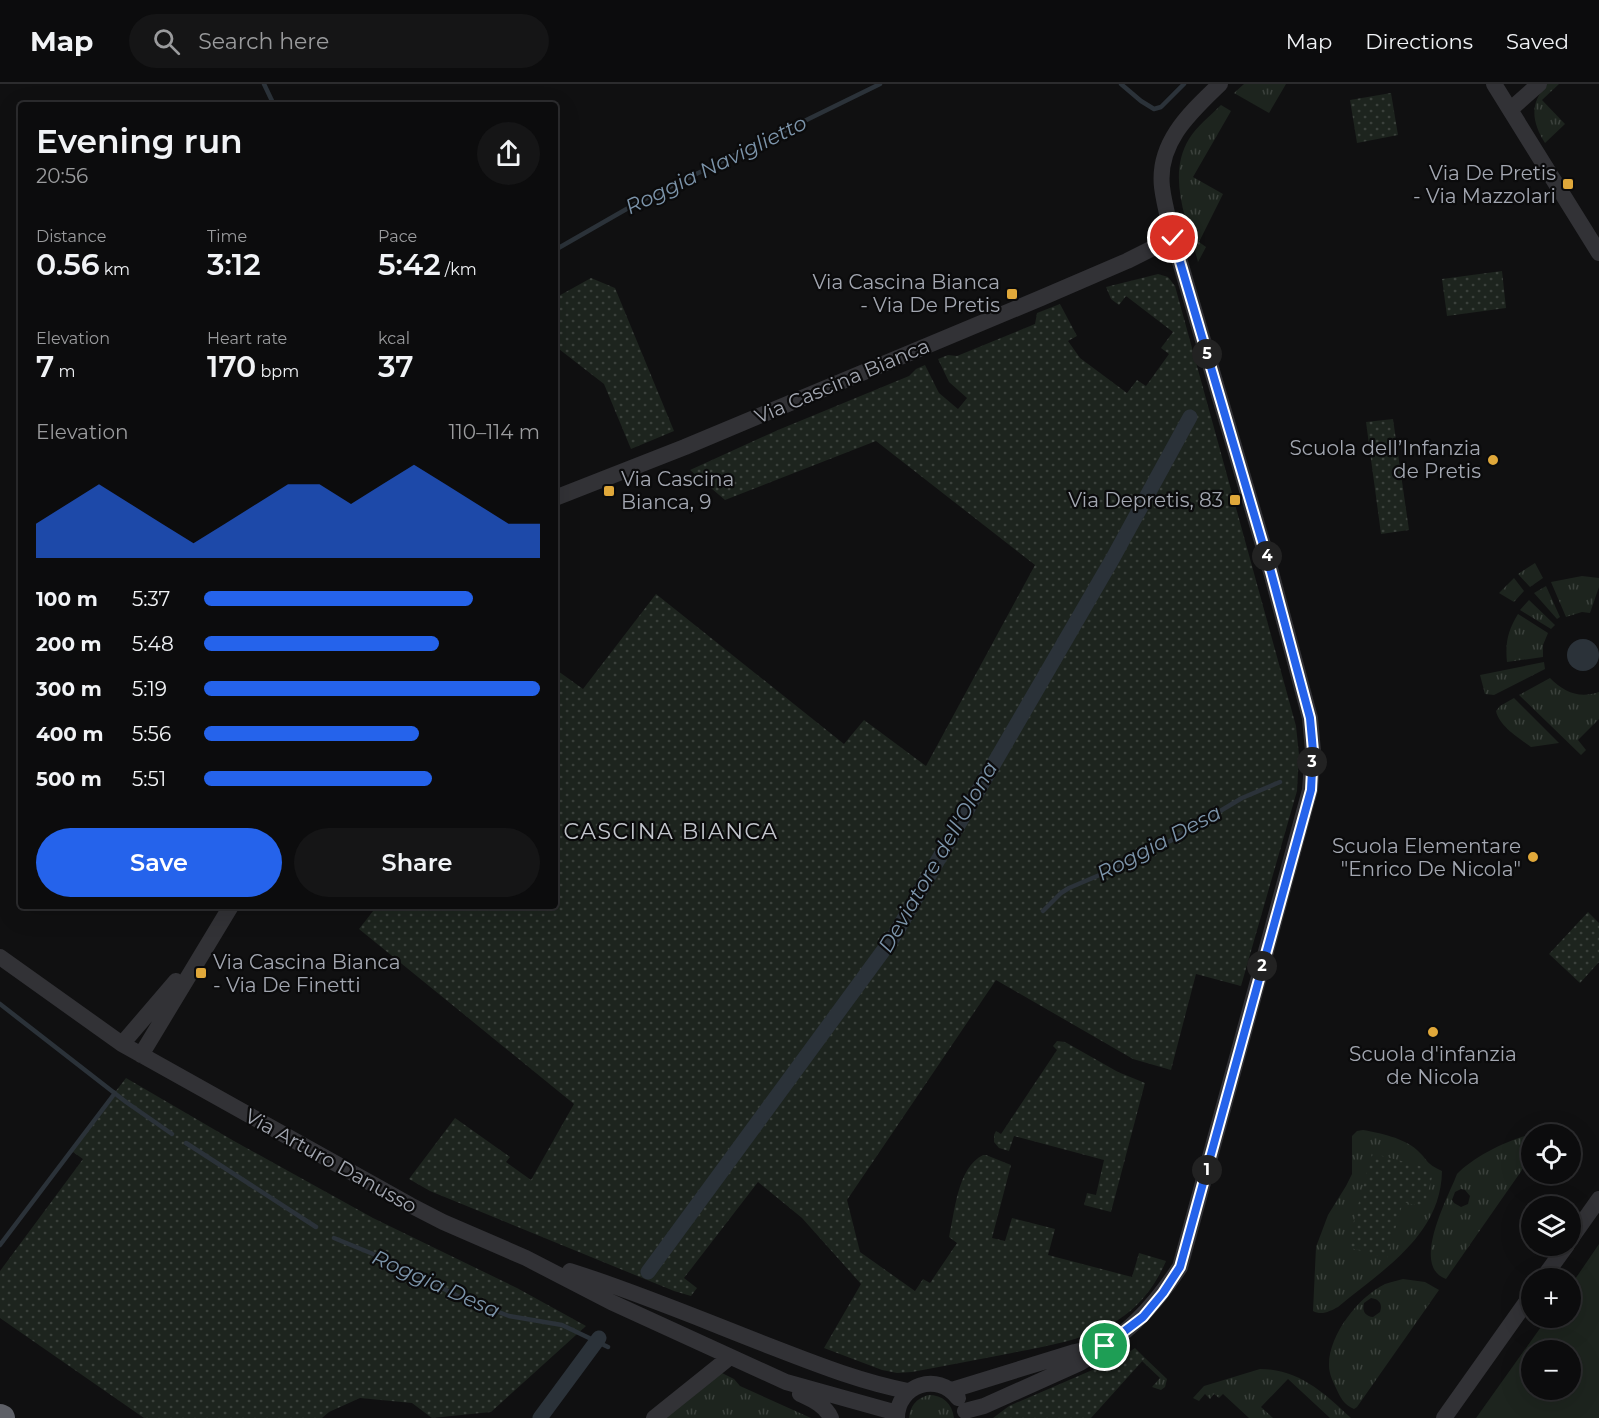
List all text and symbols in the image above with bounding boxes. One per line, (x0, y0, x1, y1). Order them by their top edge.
search box (129, 14, 549, 68)
text: Map (30, 24, 93, 58)
icon: search (150, 25, 183, 58)
text: Search here (198, 28, 329, 55)
text: Map (1286, 29, 1332, 54)
text: Directions (1365, 29, 1473, 54)
text: Saved (1506, 29, 1569, 54)
water label: Roggia Naviglietto (621, 110, 811, 219)
text: Evening run (36, 121, 243, 161)
button: share (477, 122, 540, 185)
place label: Via De Pretis - Via Mazzolari (1413, 161, 1556, 208)
text: 20:56 (36, 164, 88, 188)
marker: Via De Pretis - Via Mazzolari (1561, 177, 1575, 191)
pin (1147, 212, 1198, 263)
icon: check (1156, 221, 1189, 254)
text: Distance (36, 227, 106, 246)
text: Time (207, 227, 247, 246)
text: Pace (378, 227, 417, 246)
text: 0.56 (36, 246, 99, 283)
text: 3:12 (207, 246, 261, 283)
text: 5:42 (378, 246, 441, 283)
text: km (99, 260, 130, 279)
text: /km (441, 260, 477, 279)
place label: Via Cascina Bianca - Via De Pretis (813, 270, 1000, 317)
marker: Via Cascina Bianca - Via De Pretis (1005, 287, 1019, 301)
text: Elevation (36, 329, 110, 348)
text: Heart rate (207, 329, 287, 348)
text: kcal (378, 329, 410, 348)
street label: Via Cascina Bianca (751, 333, 933, 429)
pin: 5 (1192, 339, 1222, 369)
text: 5 (1202, 344, 1212, 363)
text: 7 (36, 348, 54, 385)
text: 170 (207, 348, 256, 385)
text: 37 (378, 348, 413, 385)
text: m (54, 362, 75, 381)
text: bpm (256, 362, 299, 381)
text: Elevation (36, 420, 128, 444)
text: 110–114 m (448, 420, 540, 444)
place label: Scuola dell’Infanzia de Pretis (1290, 436, 1481, 483)
marker: Scuola dell’Infanzia de Pretis (1486, 453, 1500, 467)
place label: Via Cascina Bianca, 9 (621, 467, 734, 514)
marker: Via Cascina Bianca, 9 (602, 484, 616, 498)
place label: Via Depretis, 83 (1068, 488, 1223, 512)
marker: Via Depretis, 83 (1228, 493, 1242, 507)
pin: 4 (1252, 541, 1282, 571)
text: 4 (1261, 546, 1273, 565)
text: 100 m (36, 587, 98, 611)
text: 5:37 (132, 587, 170, 611)
text: 200 m (36, 632, 102, 656)
text: 5:48 (132, 632, 174, 656)
text: 300 m (36, 677, 102, 701)
text: 5:19 (132, 677, 167, 701)
text: 400 m (36, 722, 104, 746)
text: 5:56 (132, 722, 171, 746)
pin: 3 (1297, 747, 1327, 777)
text: 3 (1307, 752, 1317, 771)
water label: Deviatore dell'Olona (873, 757, 1002, 957)
text: 500 m (36, 767, 102, 791)
text: 5:51 (132, 767, 166, 791)
water label: Roggia Desa (1092, 799, 1225, 886)
district label: CASCINA BIANCA (563, 818, 779, 845)
button: Save (36, 828, 282, 897)
button: Share (294, 828, 540, 897)
place label: Scuola Elementare "Enrico De Nicola" (1332, 834, 1521, 881)
marker: Scuola Elementare "Enrico De Nicola" (1526, 850, 1540, 864)
place label: Via Cascina Bianca - Via De Finetti (213, 950, 401, 997)
pin: 2 (1247, 951, 1277, 981)
text: 2 (1257, 956, 1267, 975)
marker: Via Cascina Bianca - Via De Finetti (194, 966, 208, 980)
marker: Scuola d'infanzia de Nicola (1426, 1025, 1440, 1039)
place label: Scuola d'infanzia de Nicola (1349, 1042, 1517, 1089)
street label: Via Arturo Danusso (241, 1104, 421, 1218)
map controls (1521, 1124, 1581, 1400)
button: locate (1521, 1124, 1581, 1184)
pin: 1 (1192, 1155, 1222, 1185)
text: 1 (1204, 1160, 1210, 1179)
button: layers (1521, 1196, 1581, 1256)
water label: Roggia Desa (369, 1244, 504, 1323)
button: + (1521, 1268, 1581, 1328)
pin (1079, 1320, 1130, 1371)
icon: arrive (1088, 1329, 1121, 1362)
button: − (1521, 1340, 1581, 1400)

